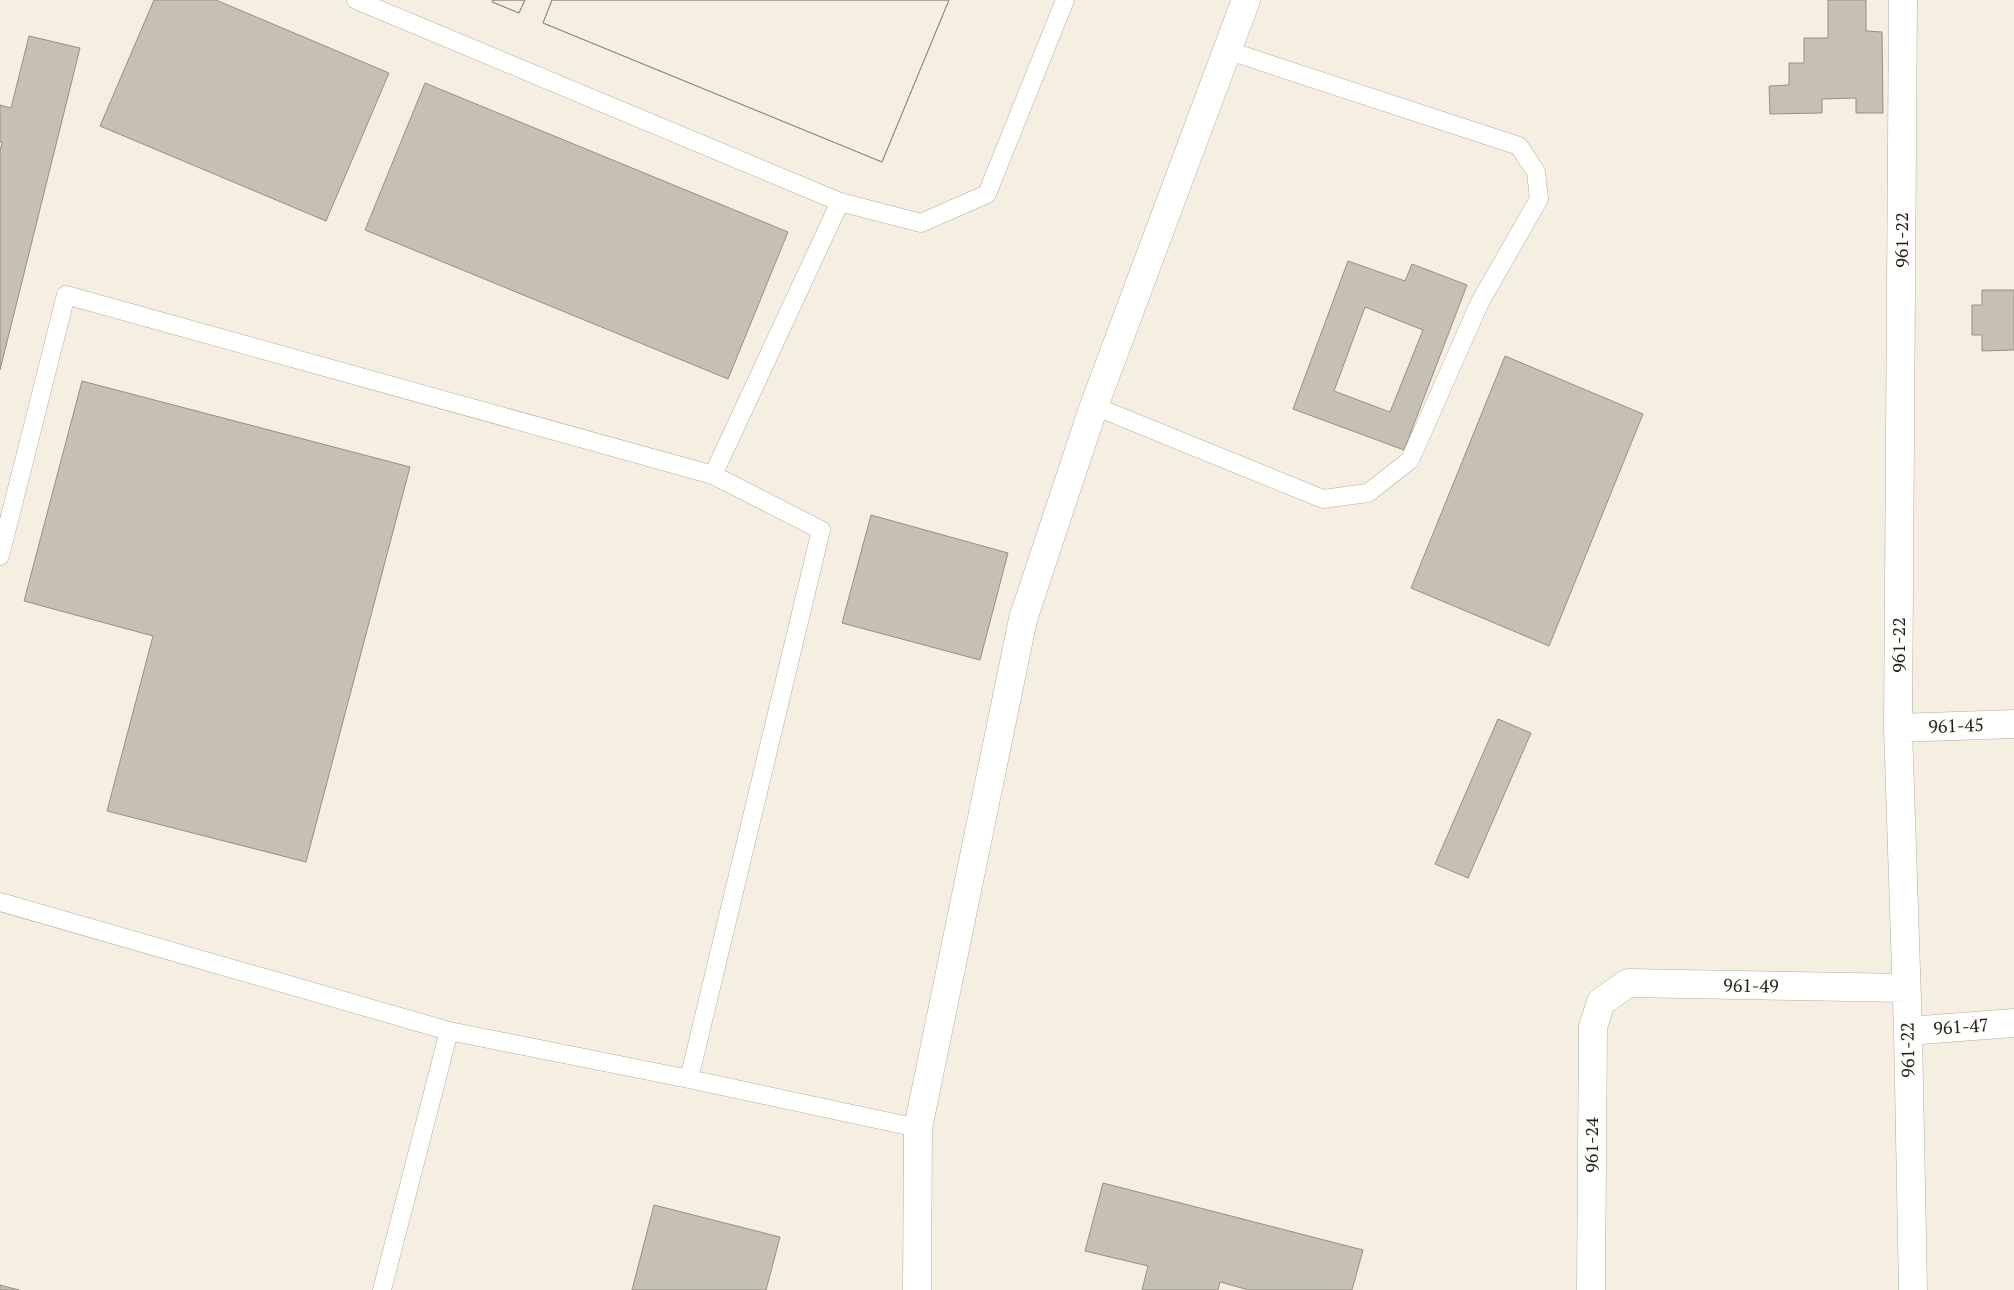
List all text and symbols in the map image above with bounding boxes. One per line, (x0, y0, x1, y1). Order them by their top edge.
street label: 961-22 (1889, 212, 1913, 268)
street label: 961-22 (1886, 617, 1910, 673)
street label: 961-45 (1928, 712, 1984, 738)
street label: 961-49 (1723, 973, 1779, 997)
street label: 961-47 (1932, 1012, 1990, 1040)
street label: 961-22 (1895, 1022, 1919, 1078)
street label: 961-24 (1579, 1117, 1603, 1173)

